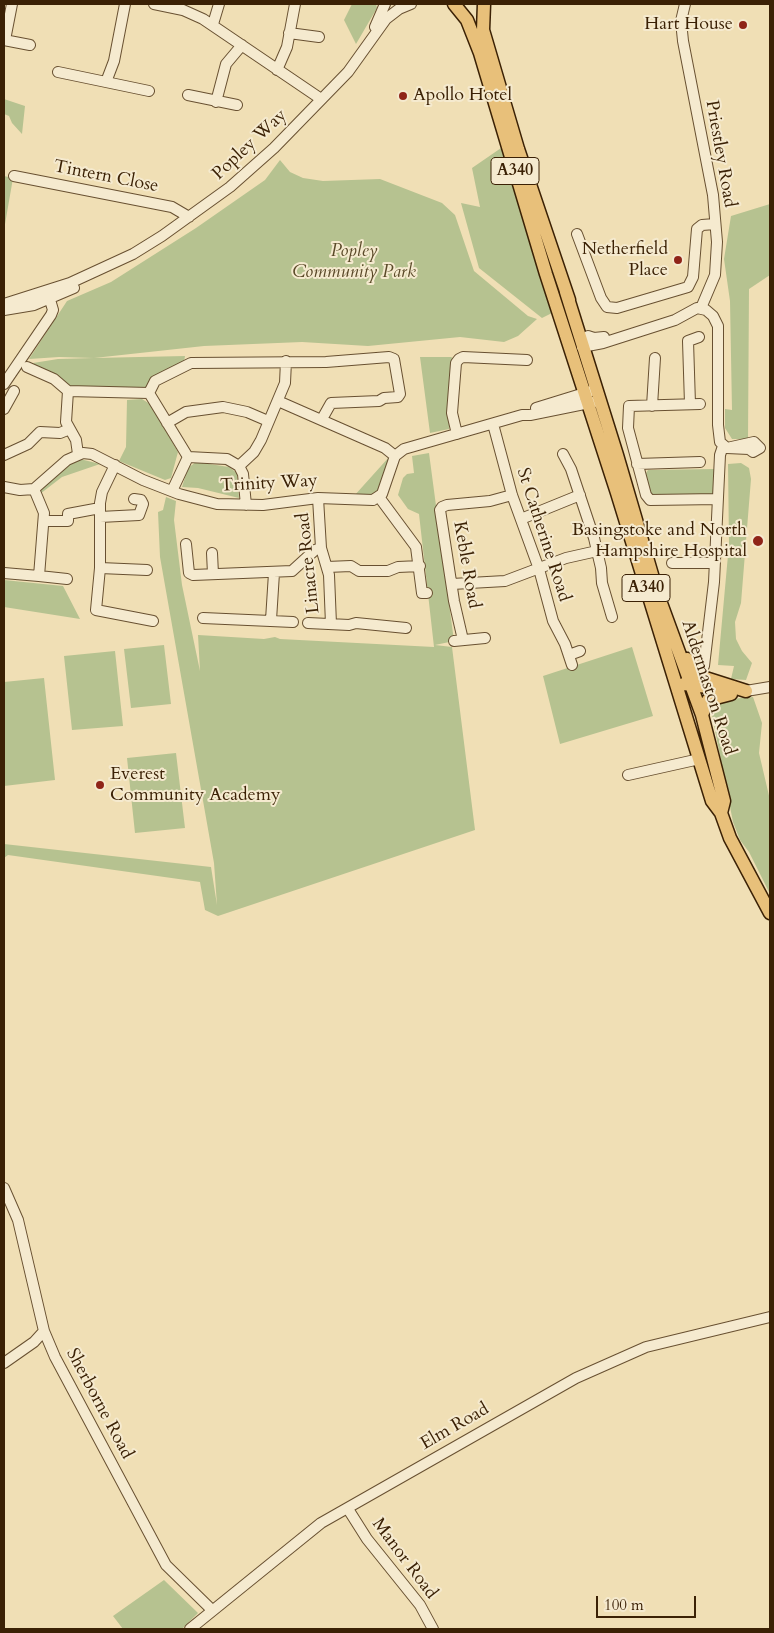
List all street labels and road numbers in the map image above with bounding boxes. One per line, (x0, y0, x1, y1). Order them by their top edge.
street label: Priestley Road (700, 99, 740, 209)
street label: Popley Way (208, 105, 292, 185)
street label: Tintern Close (52, 156, 160, 198)
road number: A340 (491, 158, 539, 185)
street label: St Catherine Road (511, 465, 575, 605)
street label: Trinity Way (220, 471, 318, 497)
street label: Linacre Road (293, 511, 325, 615)
street label: Keble Road (448, 520, 484, 610)
road number: A340 (622, 574, 670, 602)
street label: Aldermaston Road (676, 618, 740, 758)
street label: Sherborne Road (61, 1345, 137, 1463)
street label: Elm Road (417, 1399, 493, 1455)
street label: Manor Road (367, 1514, 441, 1604)

